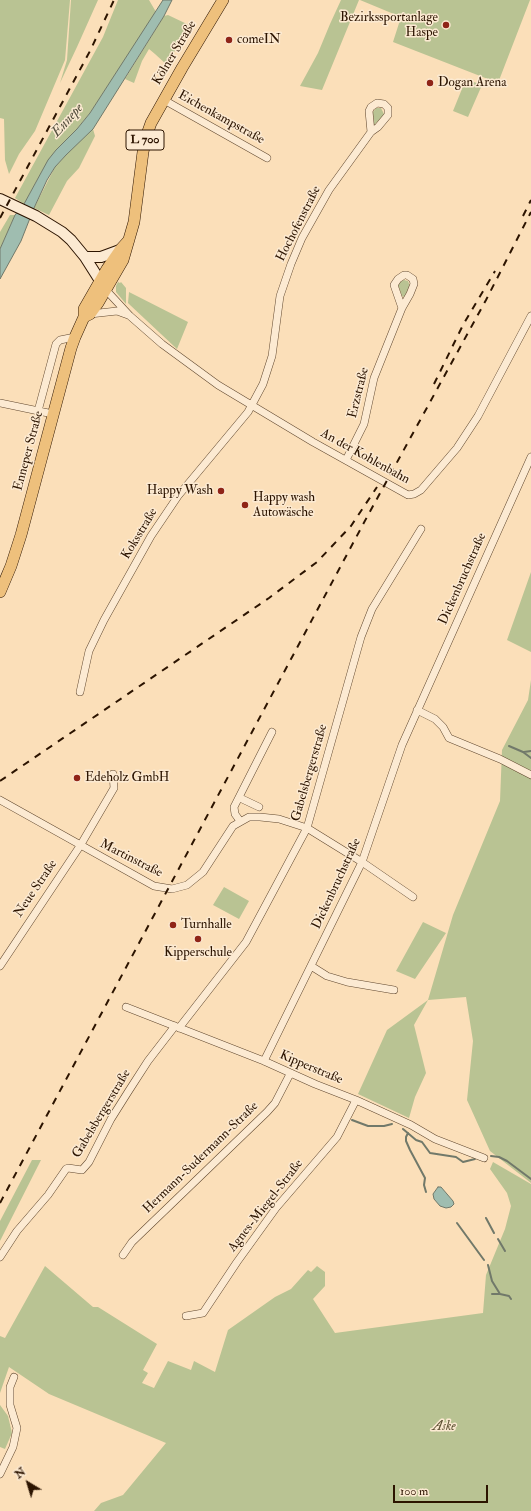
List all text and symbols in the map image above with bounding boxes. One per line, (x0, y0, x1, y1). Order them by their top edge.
place label: Bezirkssportanlage Haspe (340, 10, 438, 41)
street label: Kölner Straße (150, 18, 200, 88)
marker: Bezirkssportanlage Haspe (441, 20, 451, 30)
place label: comeIN (237, 32, 281, 48)
marker: comeIN (224, 35, 234, 45)
place label: Dogan Arena (438, 75, 507, 91)
marker: Dogan Arena (425, 78, 435, 88)
street label: Eichenkampstraße (175, 88, 267, 148)
water label: Ennepe (49, 101, 87, 141)
road number: L 700 (126, 130, 164, 150)
street label: Hochofenstraße (273, 184, 325, 264)
street label: Erzstraße (345, 366, 373, 420)
street label: Enneper Straße (11, 409, 47, 493)
street label: An der Kohlenbahn (318, 426, 412, 488)
place label: Happy Wash (147, 483, 213, 499)
marker: Happy Wash (216, 486, 226, 496)
place label: Happy wash Autowäsche (253, 490, 315, 521)
marker: Happy wash Autowäsche (240, 500, 250, 510)
street label: Koksstraße (119, 506, 161, 562)
street label: Dickenbruchstraße (436, 531, 490, 627)
street label: Gabelsbergerstraße (289, 723, 331, 823)
place label: Edeholz GmbH (85, 770, 169, 786)
marker: Edeholz GmbH (72, 773, 82, 783)
street label: Dickenbruchstraße (309, 836, 365, 932)
street label: Martinstraße (97, 837, 165, 881)
street label: Neue Straße (11, 857, 61, 921)
place label: Turnhalle (181, 917, 232, 933)
marker: Turnhalle (168, 920, 178, 930)
marker: Kipperschule (193, 934, 203, 944)
place label: Kipperschule (164, 945, 232, 961)
street label: Kipperstraße (277, 1048, 345, 1088)
street label: Gabelsbergerstraße (69, 1067, 135, 1161)
street label: Hermann-Sudermann-Straße (140, 1099, 262, 1217)
street label: Agnes-Miegel-Straße (225, 1157, 307, 1255)
park label: Aske (432, 1419, 456, 1435)
north arrow (8, 1463, 48, 1503)
text: N (12, 1465, 28, 1481)
scale bar (395, 1477, 490, 1503)
text: 100 m (400, 1484, 428, 1499)

